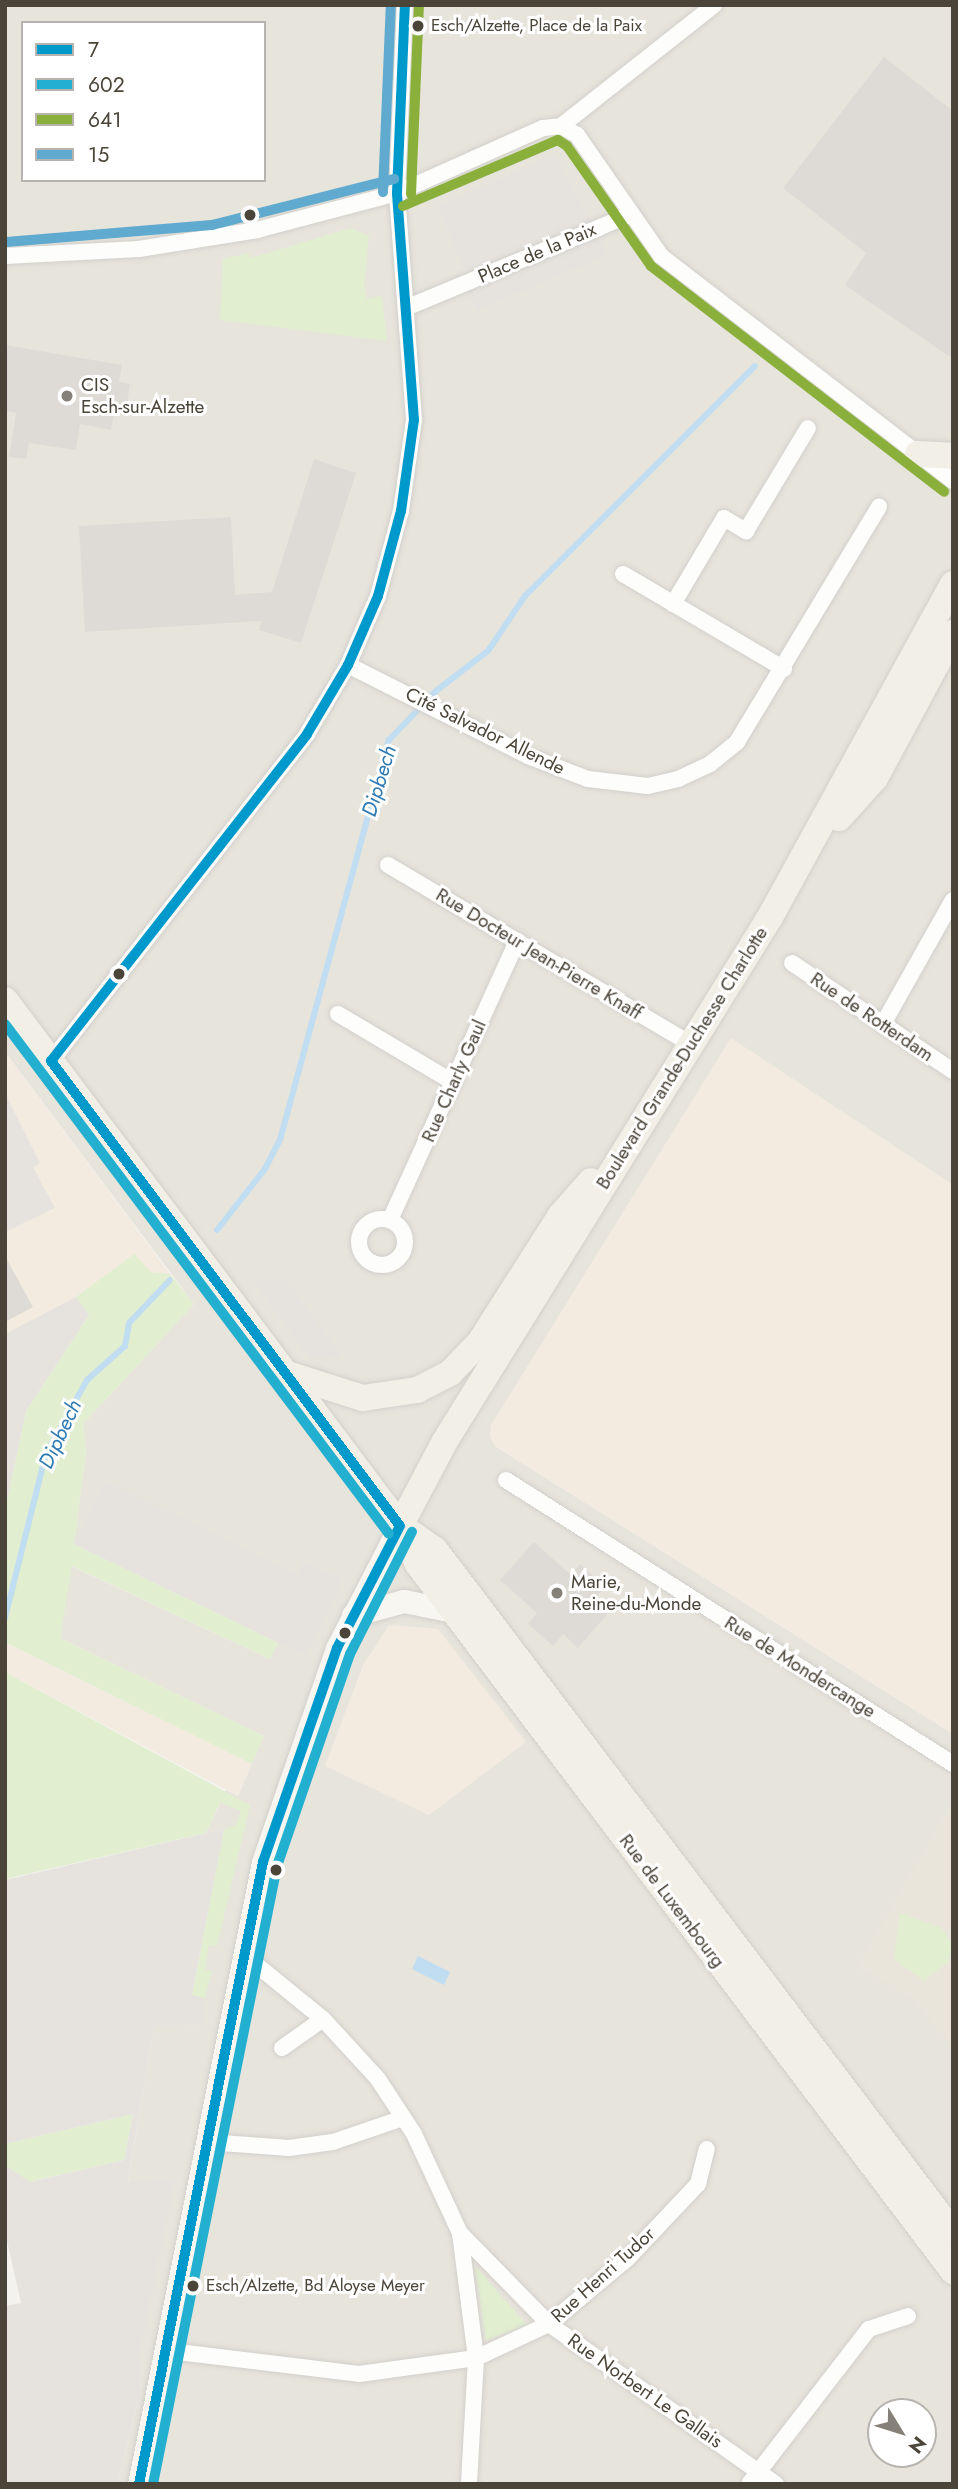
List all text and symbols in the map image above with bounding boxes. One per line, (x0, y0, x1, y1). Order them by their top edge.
place label: Esch/Alzette, Place de la Paix (431, 16, 642, 36)
marker: Esch/Alzette, Place de la Paix (411, 19, 425, 33)
legend (21, 21, 266, 182)
text: 7 (88, 35, 99, 65)
text: 602 (88, 70, 125, 100)
text: 641 (88, 105, 122, 135)
text: 15 (88, 140, 109, 170)
unlabelled marker (243, 208, 257, 222)
street label: Place de la Paix (475, 218, 599, 288)
place label: CIS Esch-sur-Alzette (81, 374, 204, 418)
marker: CIS Esch-sur-Alzette (59, 388, 75, 404)
street label: Cité Salvador Allende (402, 683, 568, 779)
water label: Dipbech (356, 742, 402, 820)
street label: Rue Docteur Jean-Pierre Knaff (432, 883, 646, 1025)
street label: Boulevard Grande-Duchesse Charlotte (591, 923, 773, 1193)
unlabelled marker (112, 967, 126, 981)
street label: Rue de Rotterdam (806, 967, 938, 1067)
street label: Rue Charly Gaul (417, 1016, 491, 1146)
water label: Dipbech (33, 1395, 87, 1473)
place label: Marie, Reine-du-Monde (571, 1571, 701, 1615)
marker: Marie, Reine-du-Monde (549, 1585, 565, 1601)
street label: Rue de Mondercange (720, 1611, 880, 1723)
unlabelled marker (338, 1626, 352, 1640)
street label: Rue de Luxembourg (614, 1830, 730, 1972)
unlabelled marker (269, 1863, 283, 1877)
street label: Rue Henri Tudor (546, 2222, 660, 2328)
place label: Esch/Alzette, Bd Aloyse Meyer (206, 2276, 425, 2296)
marker: Esch/Alzette, Bd Aloyse Meyer (186, 2279, 200, 2293)
street label: Rue Norbert Le Gallais (563, 2329, 727, 2453)
north arrow (867, 2398, 937, 2468)
text: N (902, 2431, 933, 2459)

